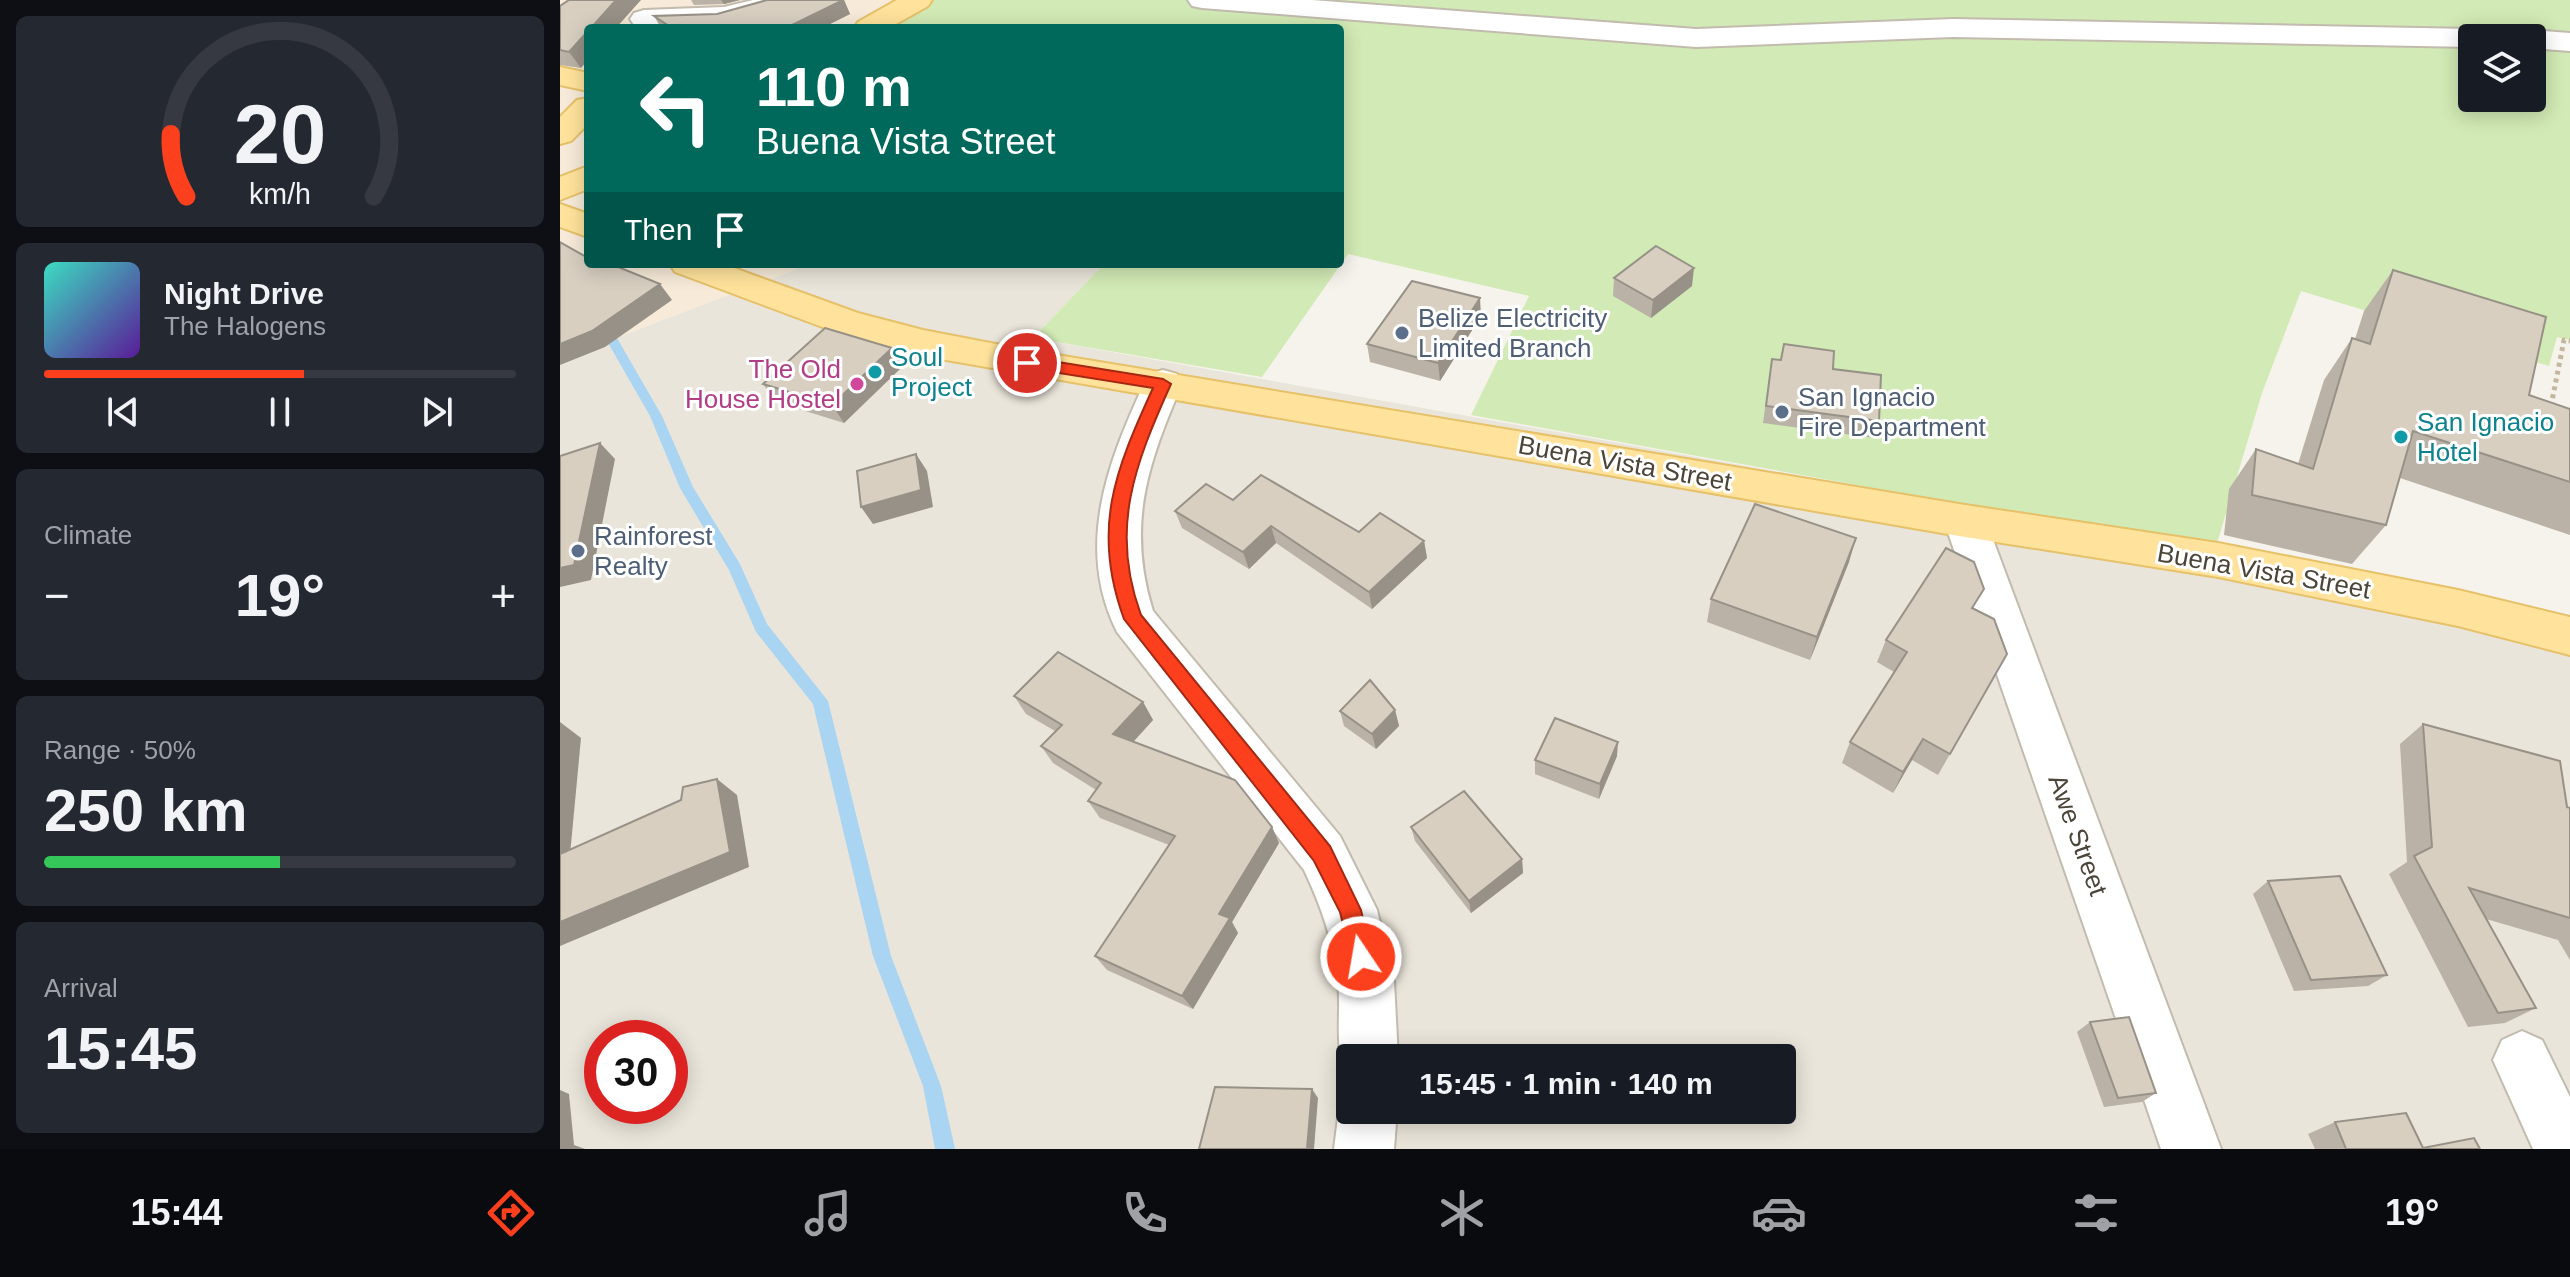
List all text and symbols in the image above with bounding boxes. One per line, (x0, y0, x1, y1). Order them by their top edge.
map controls (2458, 24, 2546, 112)
button: layers (2458, 24, 2546, 112)
text: 110 m (756, 55, 912, 118)
icon: left (624, 56, 728, 160)
text: 20 (234, 88, 326, 181)
text: Buena Vista Street (756, 121, 1056, 162)
text: km/h (249, 178, 311, 210)
icon: arrive (708, 208, 752, 252)
text: Then (624, 213, 692, 246)
text: Night Drive (164, 277, 324, 310)
place label: Belize Electricity Limited Branch (1418, 303, 1607, 363)
text: The Halogens (164, 311, 326, 341)
marker: Belize Electricity Limited Branch (1393, 324, 1411, 342)
pin (993, 329, 1061, 397)
icon: arrive (1005, 341, 1049, 385)
place label: Soul Project (891, 342, 973, 402)
place label: The Old House Hostel (685, 354, 841, 414)
marker: Soul Project (866, 363, 884, 381)
marker: The Old House Hostel (848, 375, 866, 393)
place label: San Ignacio Fire Department (1798, 382, 1987, 442)
icon: previous (101, 390, 145, 434)
icon: pause (258, 390, 302, 434)
icon: next (415, 390, 459, 434)
marker: San Ignacio Fire Department (1773, 403, 1791, 421)
place label: San Ignacio Hotel (2417, 407, 2554, 467)
marker: San Ignacio Hotel (2392, 428, 2410, 446)
street label: Buena Vista Street (1516, 429, 1735, 497)
text: Climate (44, 520, 132, 550)
place label: Rainforest Realty (594, 521, 713, 581)
street label: Buena Vista Street (2155, 537, 2374, 605)
marker: Rainforest Realty (569, 542, 587, 560)
text: 19° (235, 562, 325, 629)
text: − (44, 571, 70, 620)
text: + (490, 571, 516, 620)
text: Range · 50% (44, 735, 196, 765)
street label: Awe Street (2042, 770, 2114, 900)
text: 250 km (44, 777, 248, 844)
position arrow (1319, 915, 1403, 999)
text: Arrival (44, 973, 118, 1003)
text: 15:45 (44, 1015, 197, 1082)
speed limit sign: 30 (584, 1020, 688, 1124)
text: 15:45 · 1 min · 140 m (1419, 1067, 1713, 1100)
icon: directions (483, 1185, 539, 1241)
icon: music (800, 1185, 856, 1241)
icon: phone (1117, 1185, 1173, 1241)
icon: climate (1434, 1185, 1490, 1241)
icon: car (1751, 1185, 1807, 1241)
icon: filters (2068, 1185, 2124, 1241)
text: 15:44 (130, 1192, 223, 1233)
text: 19° (2385, 1192, 2439, 1233)

